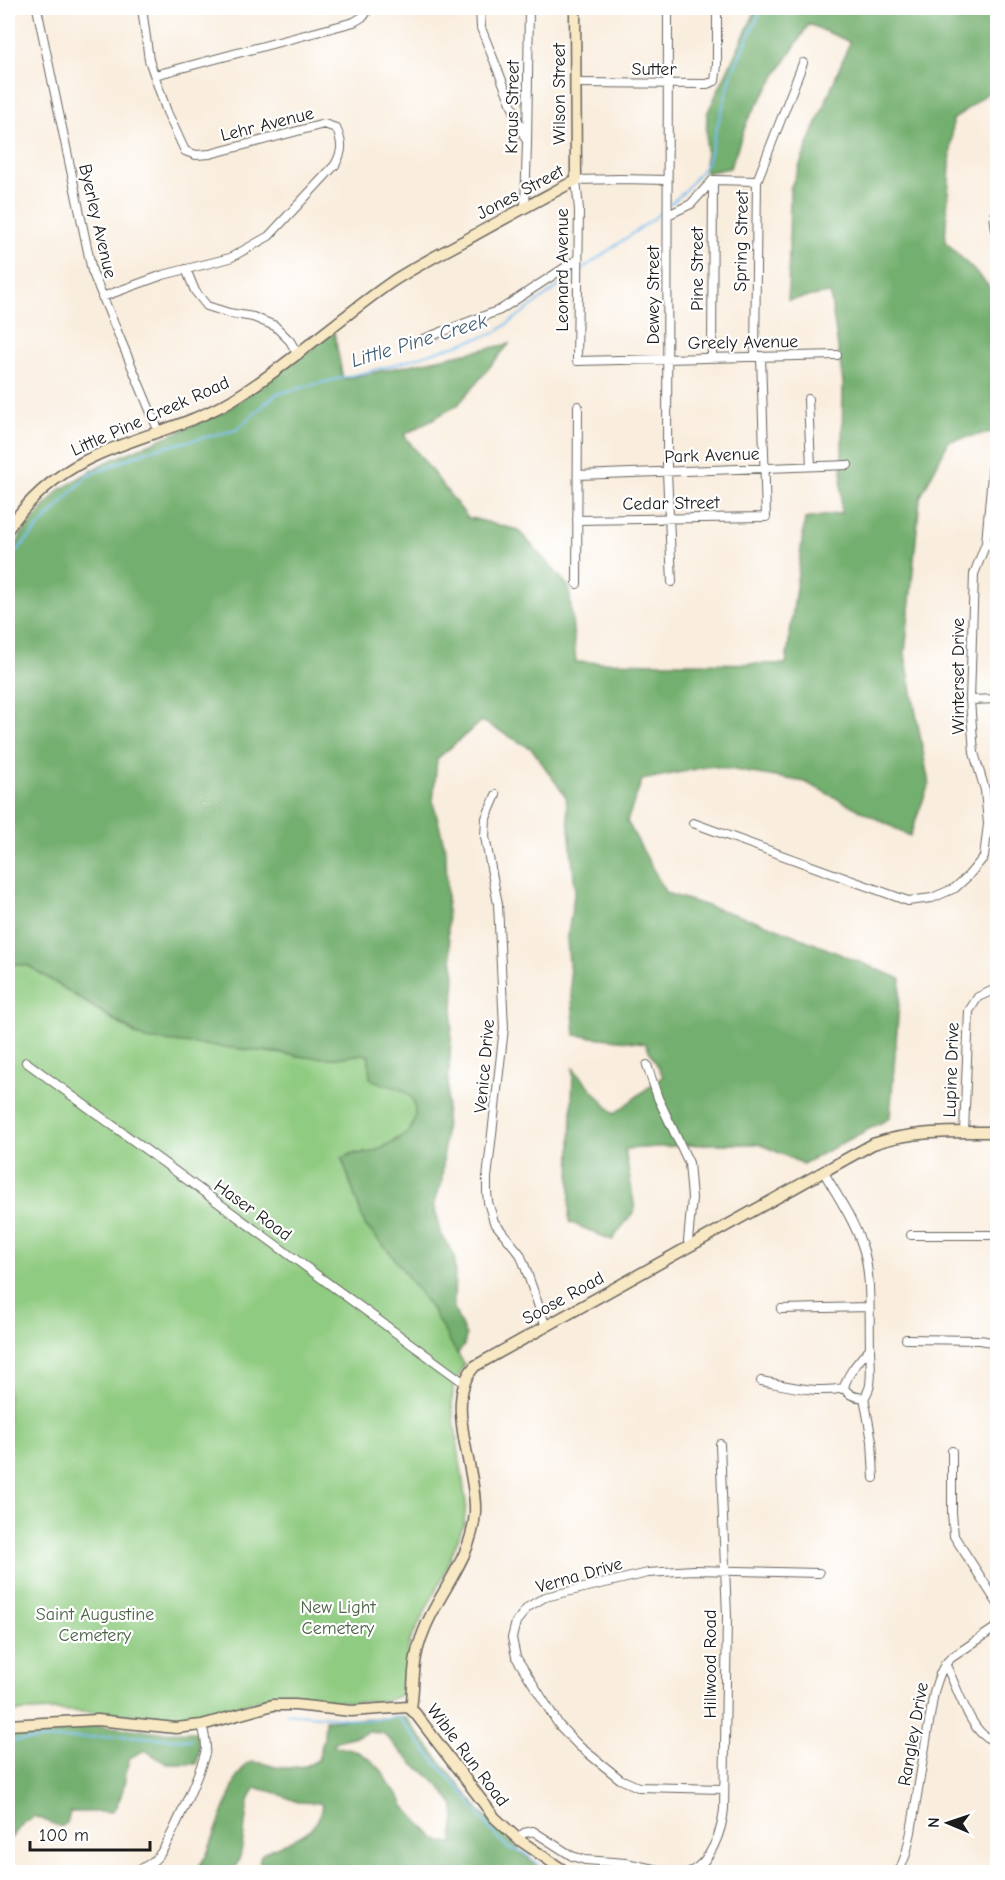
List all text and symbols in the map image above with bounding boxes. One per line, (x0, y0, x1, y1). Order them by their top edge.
street label: Wilson Street (549, 42, 570, 145)
street label: Kraus Street (501, 59, 524, 154)
street label: Sutter (631, 59, 677, 80)
street label: Lehr Avenue (218, 103, 316, 146)
street label: Jones Street (473, 160, 568, 224)
street label: Byerley Avenue (74, 162, 121, 280)
street label: Spring Street (730, 189, 753, 292)
street label: Leonard Avenue (552, 208, 573, 332)
street label: Pine Street (687, 226, 708, 311)
street label: Dewey Street (643, 245, 664, 344)
water label: Little Pine Creek (348, 309, 490, 372)
street label: Greely Avenue (688, 331, 798, 354)
street label: Little Pine Creek Road (68, 372, 233, 461)
street label: Park Avenue (664, 443, 760, 468)
street label: Cedar Street (622, 492, 721, 515)
street label: Winterset Drive (948, 618, 969, 734)
street label: Venice Drive (470, 1018, 499, 1114)
street label: Lupine Drive (939, 1022, 964, 1118)
street label: Haser Road (210, 1175, 296, 1246)
street label: Soose Road (519, 1267, 608, 1329)
street label: Verna Drive (534, 1553, 625, 1598)
park label: New Light Cemetery (300, 1597, 376, 1639)
park label: Saint Augustine Cemetery (36, 1604, 154, 1646)
street label: Hillwood Road (700, 1610, 721, 1718)
street label: Rangley Drive (894, 1681, 933, 1788)
street label: Wible Run Road (422, 1700, 513, 1811)
north arrow (918, 1793, 978, 1853)
scale bar (30, 1814, 150, 1852)
text: N (925, 1817, 943, 1828)
text: 100 m (39, 1825, 89, 1846)

